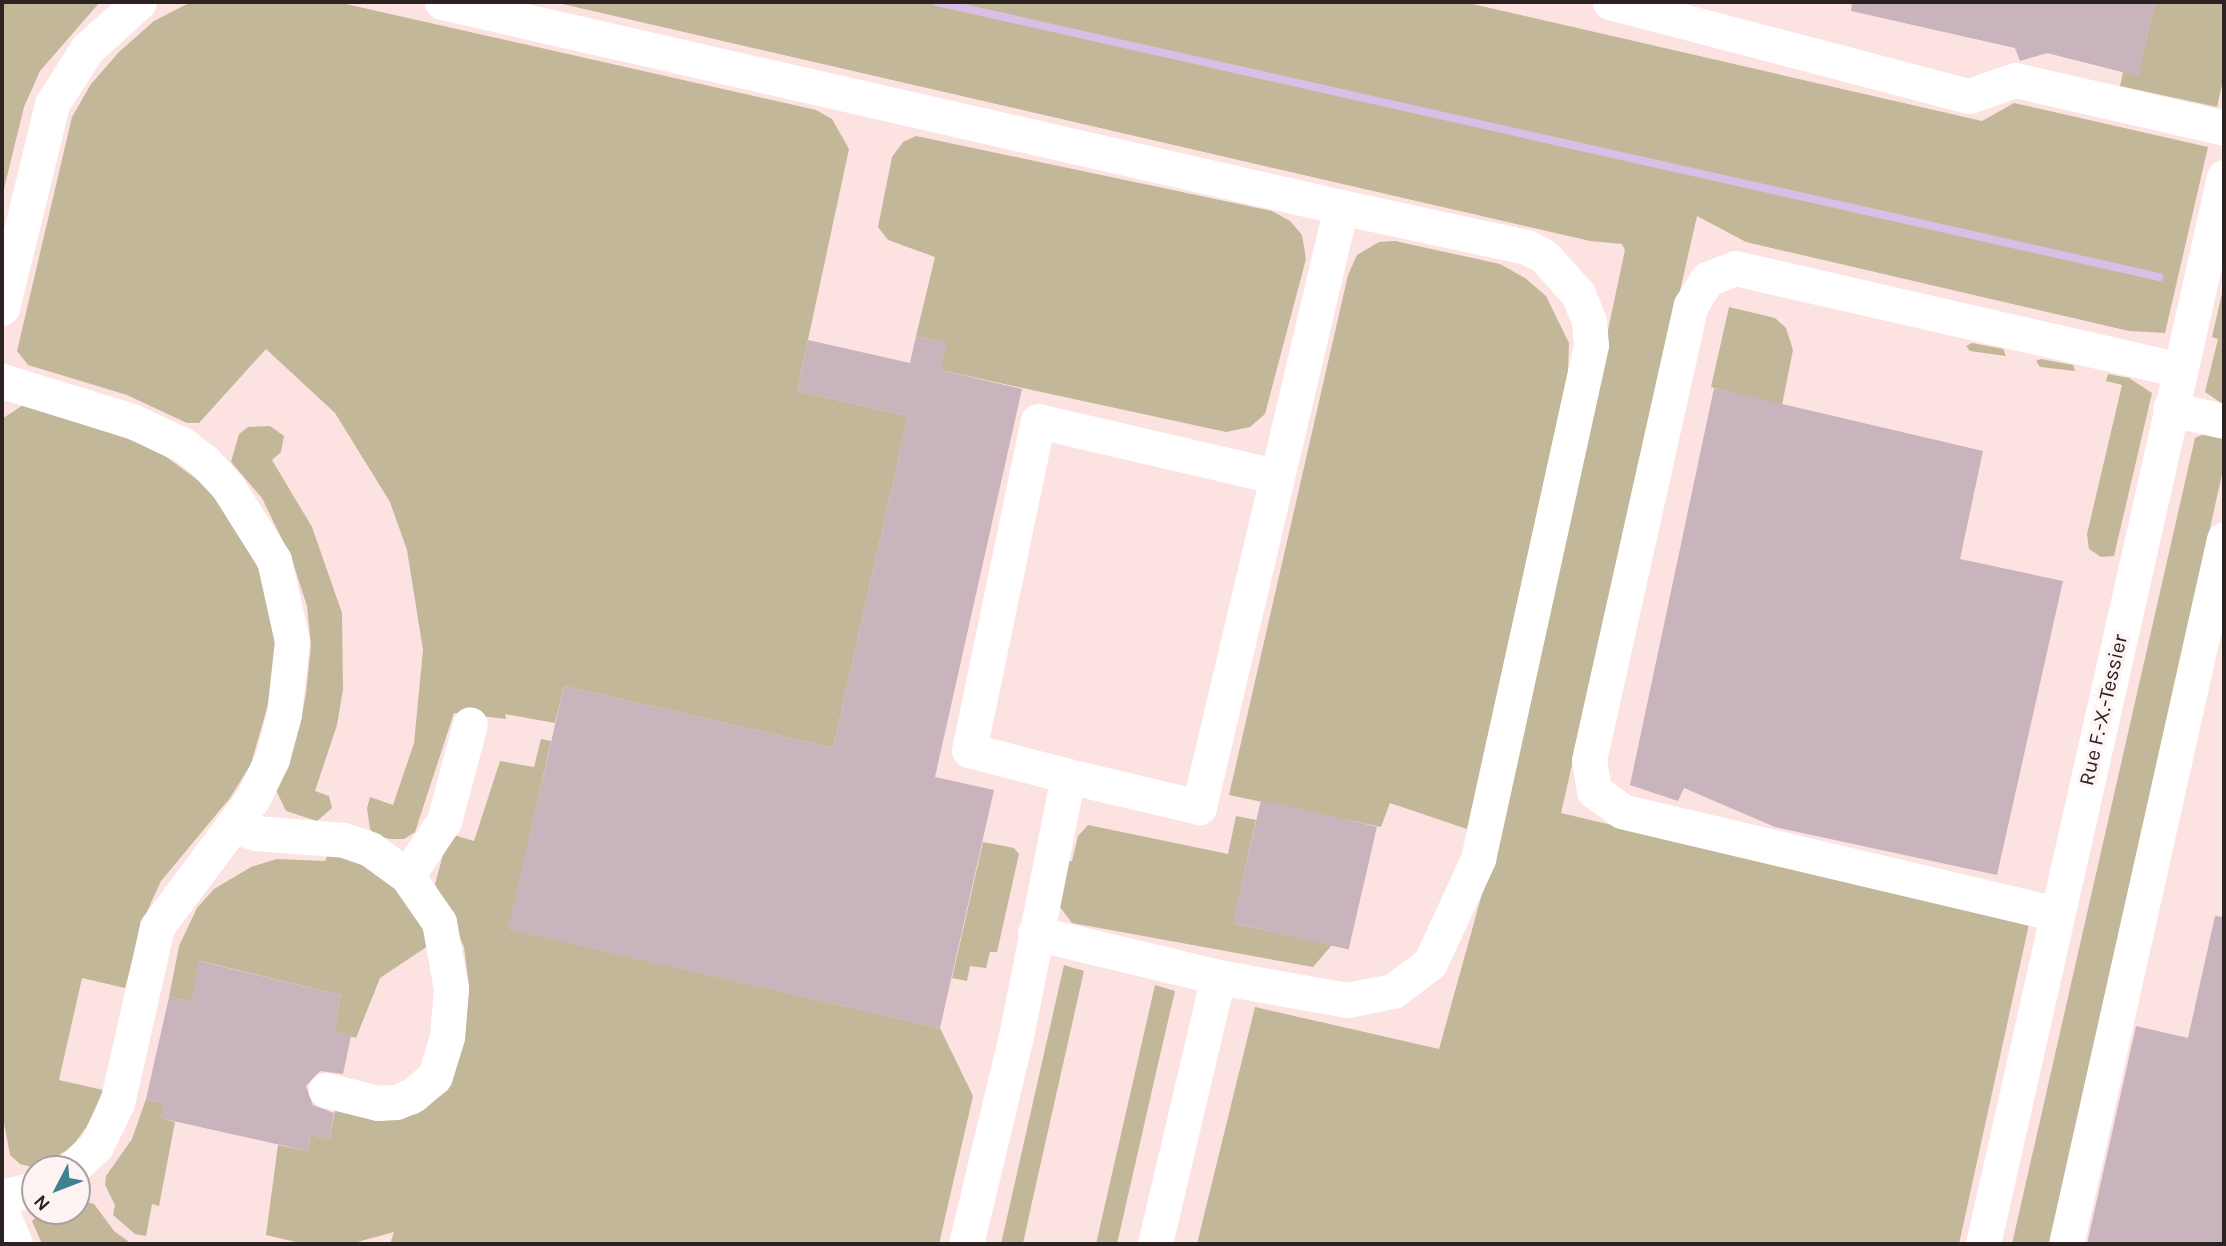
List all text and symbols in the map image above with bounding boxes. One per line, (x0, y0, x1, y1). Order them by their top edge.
street label: Rue F.-X.-Tessier (2073, 632, 2133, 788)
north arrow (21, 1155, 91, 1225)
text: N (29, 1190, 55, 1215)

